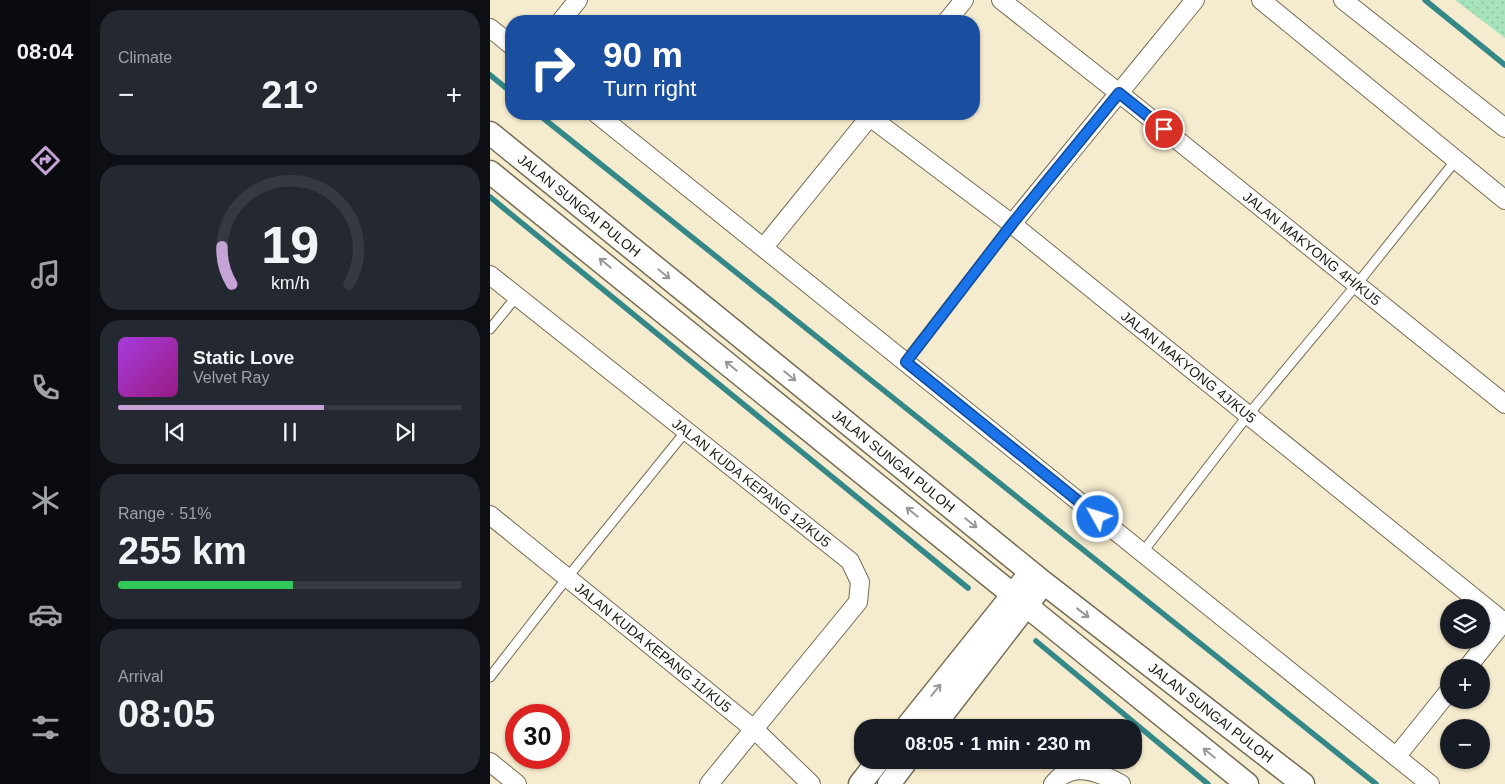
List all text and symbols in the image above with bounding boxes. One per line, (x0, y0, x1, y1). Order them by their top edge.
icon: right (520, 35, 585, 100)
text: 90 m (603, 35, 683, 74)
text: 08:04 (17, 39, 73, 64)
text: Climate (118, 49, 172, 66)
text: 21° (261, 74, 319, 116)
text: Turn right (603, 76, 696, 101)
text: − (118, 79, 134, 110)
text: + (446, 79, 462, 110)
pin (1143, 108, 1185, 150)
icon: arrive (1150, 115, 1178, 143)
icon: directions (28, 143, 63, 178)
street label: JALAN SUNGAI PULOH (515, 151, 644, 260)
street label: JALAN MAKYONG 4H/KU5 (1240, 188, 1384, 309)
text: 19 (261, 216, 319, 274)
icon: music (28, 257, 63, 292)
one-way arrow (599, 258, 612, 269)
one-way arrow (657, 269, 670, 280)
text: km/h (271, 273, 309, 293)
street label: JALAN MAKYONG 4J/KU5 (1118, 308, 1260, 426)
text: Static Love (193, 347, 294, 368)
one-way arrow (725, 360, 738, 371)
text: Velvet Ray (193, 369, 269, 386)
icon: phone (28, 370, 63, 405)
one-way arrow (783, 371, 796, 382)
street label: JALAN SUNGAI PULOH (829, 406, 958, 515)
street label: JALAN KUDA KEPANG 12/KU5 (669, 415, 834, 551)
icon: previous (161, 418, 189, 446)
icon: pause (276, 418, 304, 446)
icon: next (391, 418, 419, 446)
icon: climate (28, 483, 63, 518)
position arrow (1071, 490, 1123, 542)
text: Range · 51% (118, 505, 211, 522)
one-way arrow (906, 507, 919, 518)
one-way arrow (964, 517, 977, 528)
text: 255 km (118, 530, 247, 572)
street label: JALAN KUDA KEPANG 11/KU5 (572, 579, 735, 716)
icon: car (28, 597, 63, 632)
map controls (1440, 599, 1490, 769)
button: layers (1440, 599, 1490, 649)
one-way arrow (1076, 607, 1089, 618)
street label: JALAN SUNGAI PULOH (1145, 659, 1276, 766)
button: + (1440, 659, 1490, 709)
text: Arrival (118, 668, 163, 685)
one-way arrow (931, 683, 942, 696)
text: 08:05 (118, 693, 215, 735)
speed limit sign: 30 (505, 704, 570, 769)
icon: filters (28, 710, 63, 745)
button: − (1440, 719, 1490, 769)
text: 08:05 · 1 min · 230 m (905, 733, 1091, 754)
one-way arrow (1203, 748, 1216, 759)

